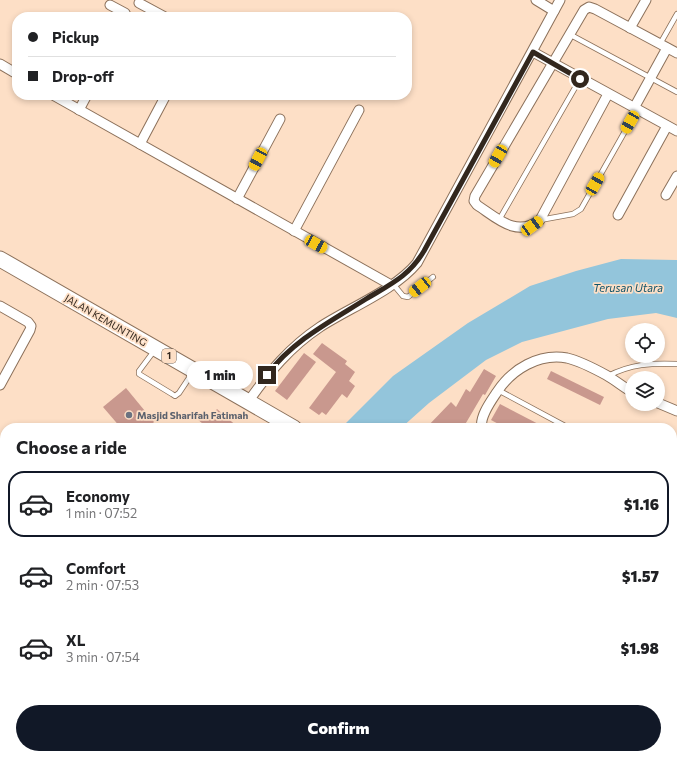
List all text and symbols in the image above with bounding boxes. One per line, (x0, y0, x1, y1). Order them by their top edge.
text: Pickup (52, 28, 99, 46)
text: Drop-off (52, 67, 114, 85)
route start (571, 70, 589, 88)
car (619, 109, 641, 135)
car (487, 143, 509, 169)
car (247, 146, 269, 172)
car (584, 171, 606, 197)
car (519, 214, 545, 238)
car (303, 233, 329, 255)
car (407, 275, 433, 299)
water label: Terusan Utara (593, 281, 663, 294)
street label: JALAN KEMUNTING (63, 292, 149, 348)
map controls (625, 323, 665, 411)
button: locate (625, 323, 665, 363)
road number: 1 (162, 349, 176, 363)
callout: 1 min (187, 361, 253, 389)
route end (258, 366, 276, 384)
text: 1 min (204, 367, 236, 383)
button: layers (625, 371, 665, 411)
place label: Masjid Sharifah Fatimah (137, 409, 249, 421)
marker: Masjid Sharifah Fatimah (124, 410, 134, 420)
text: Choose a ride (16, 436, 127, 458)
icon: car (18, 486, 54, 522)
text: Economy (66, 487, 130, 505)
text: $1.16 (624, 495, 659, 513)
text: 1 min · 07:52 (66, 505, 137, 521)
icon: car (18, 558, 54, 594)
text: Comfort (66, 559, 126, 577)
text: $1.57 (622, 567, 659, 585)
text: 2 min · 07:53 (66, 577, 139, 593)
icon: car (18, 630, 54, 666)
text: XL (66, 631, 85, 649)
text: $1.98 (621, 639, 659, 657)
text: 3 min · 07:54 (66, 649, 140, 665)
button: Confirm (16, 705, 661, 751)

